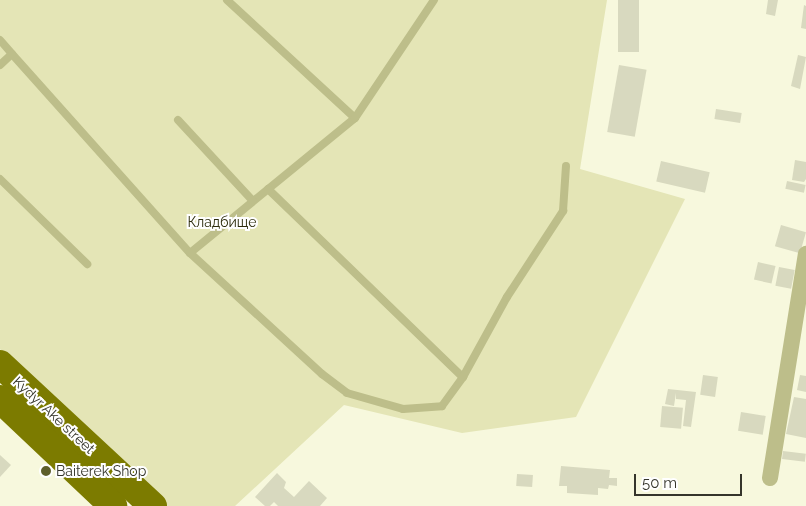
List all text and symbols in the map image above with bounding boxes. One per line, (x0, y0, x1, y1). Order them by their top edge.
park label: Кладбище (187, 214, 257, 230)
street label: Kydyr Ake street (9, 373, 99, 457)
place label: Baiterek Shop (56, 463, 146, 479)
scale bar (636, 464, 744, 496)
marker: Baiterek Shop (40, 465, 52, 477)
text: 50 m (642, 474, 677, 492)

